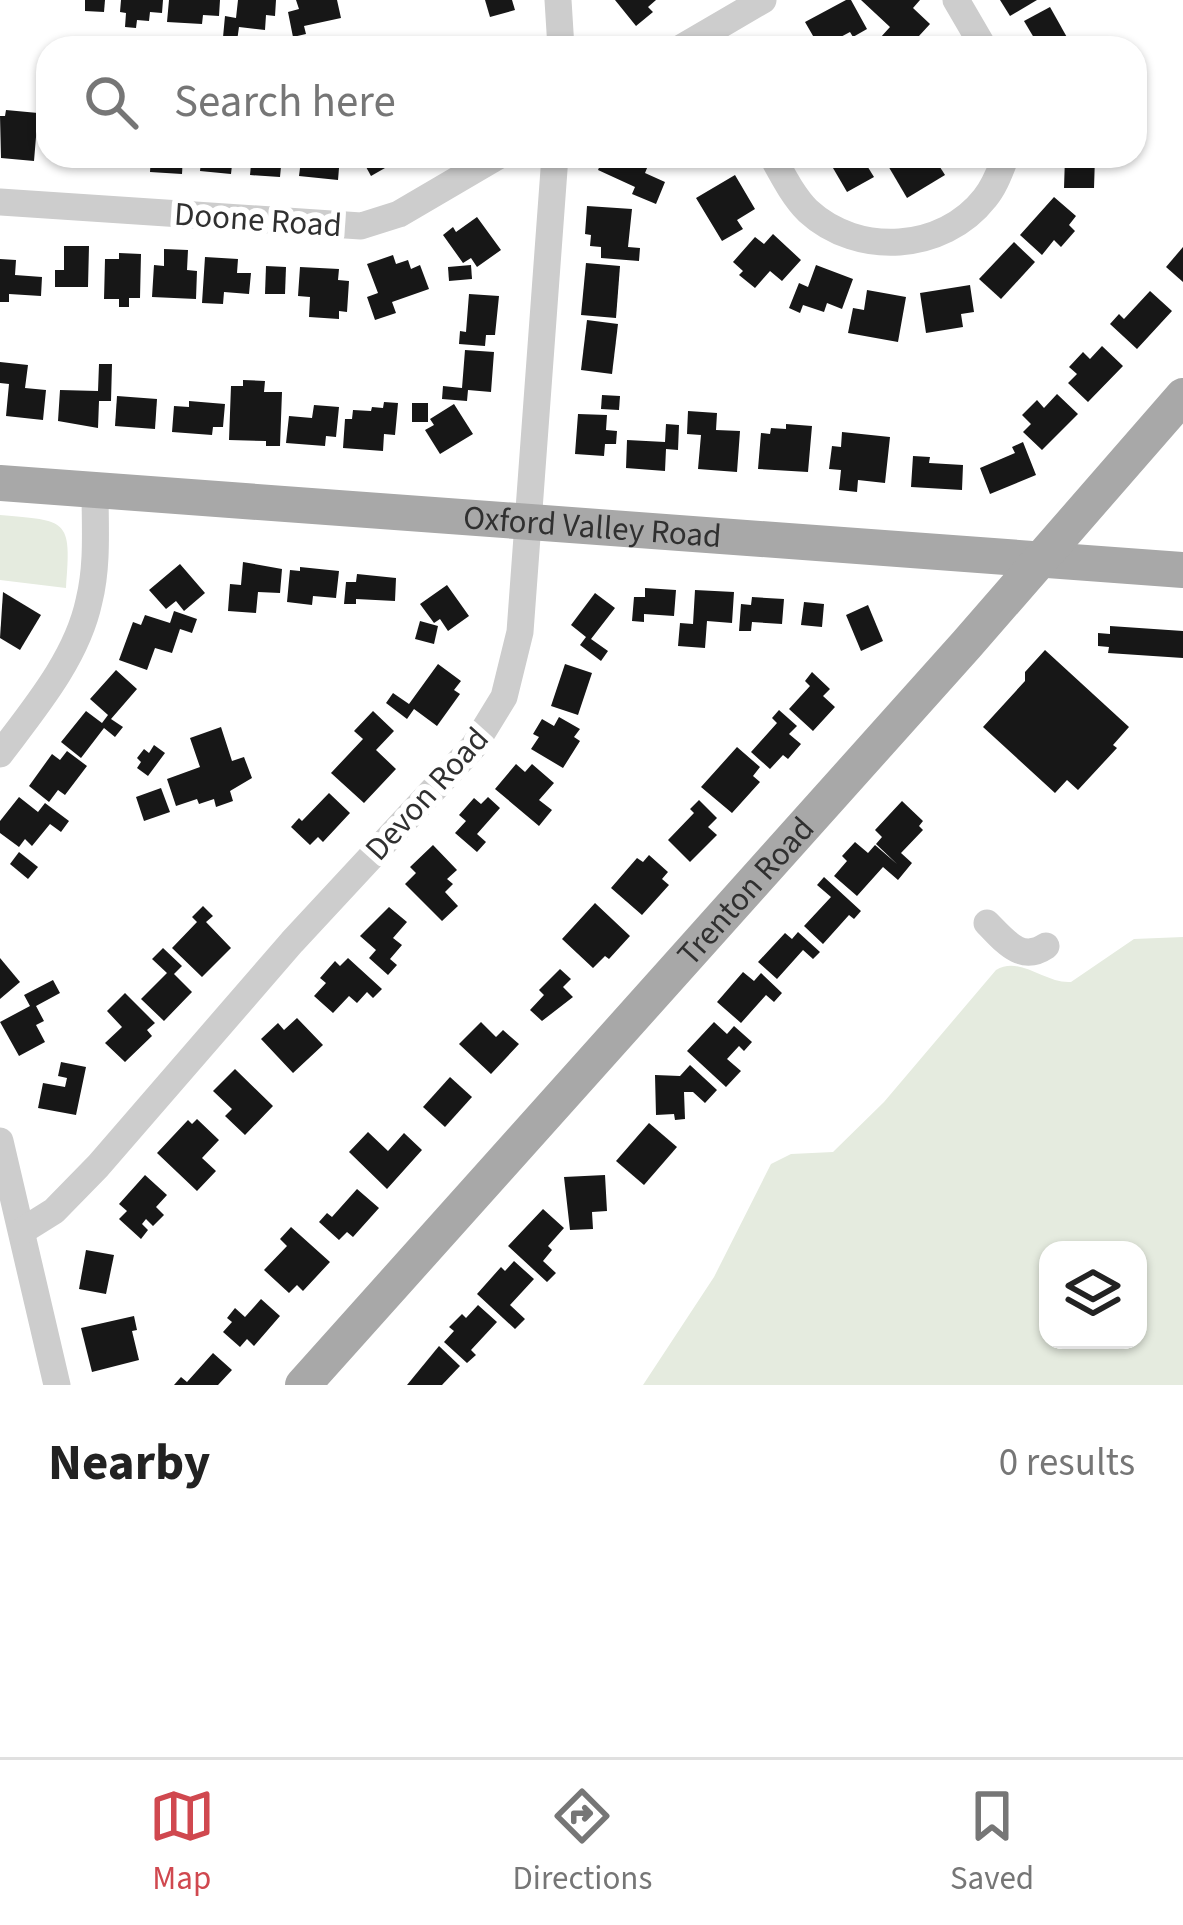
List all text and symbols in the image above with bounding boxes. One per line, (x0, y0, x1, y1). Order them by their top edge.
search box (36, 36, 1147, 168)
icon: search (78, 69, 144, 135)
text: Search here (174, 70, 396, 134)
street label: Doone Road (173, 191, 343, 249)
street label: Oxford Valley Road (462, 494, 723, 559)
street label: Devon Road (354, 717, 500, 871)
street label: Trenton Road (666, 806, 825, 976)
map controls (1039, 1241, 1147, 1349)
button: layers (1039, 1241, 1147, 1349)
text: Nearby (48, 1427, 210, 1499)
text: 0 results (999, 1435, 1135, 1491)
tab: Map (149, 1783, 215, 1902)
tab: Directions (513, 1783, 652, 1902)
tab: Saved (950, 1783, 1034, 1902)

